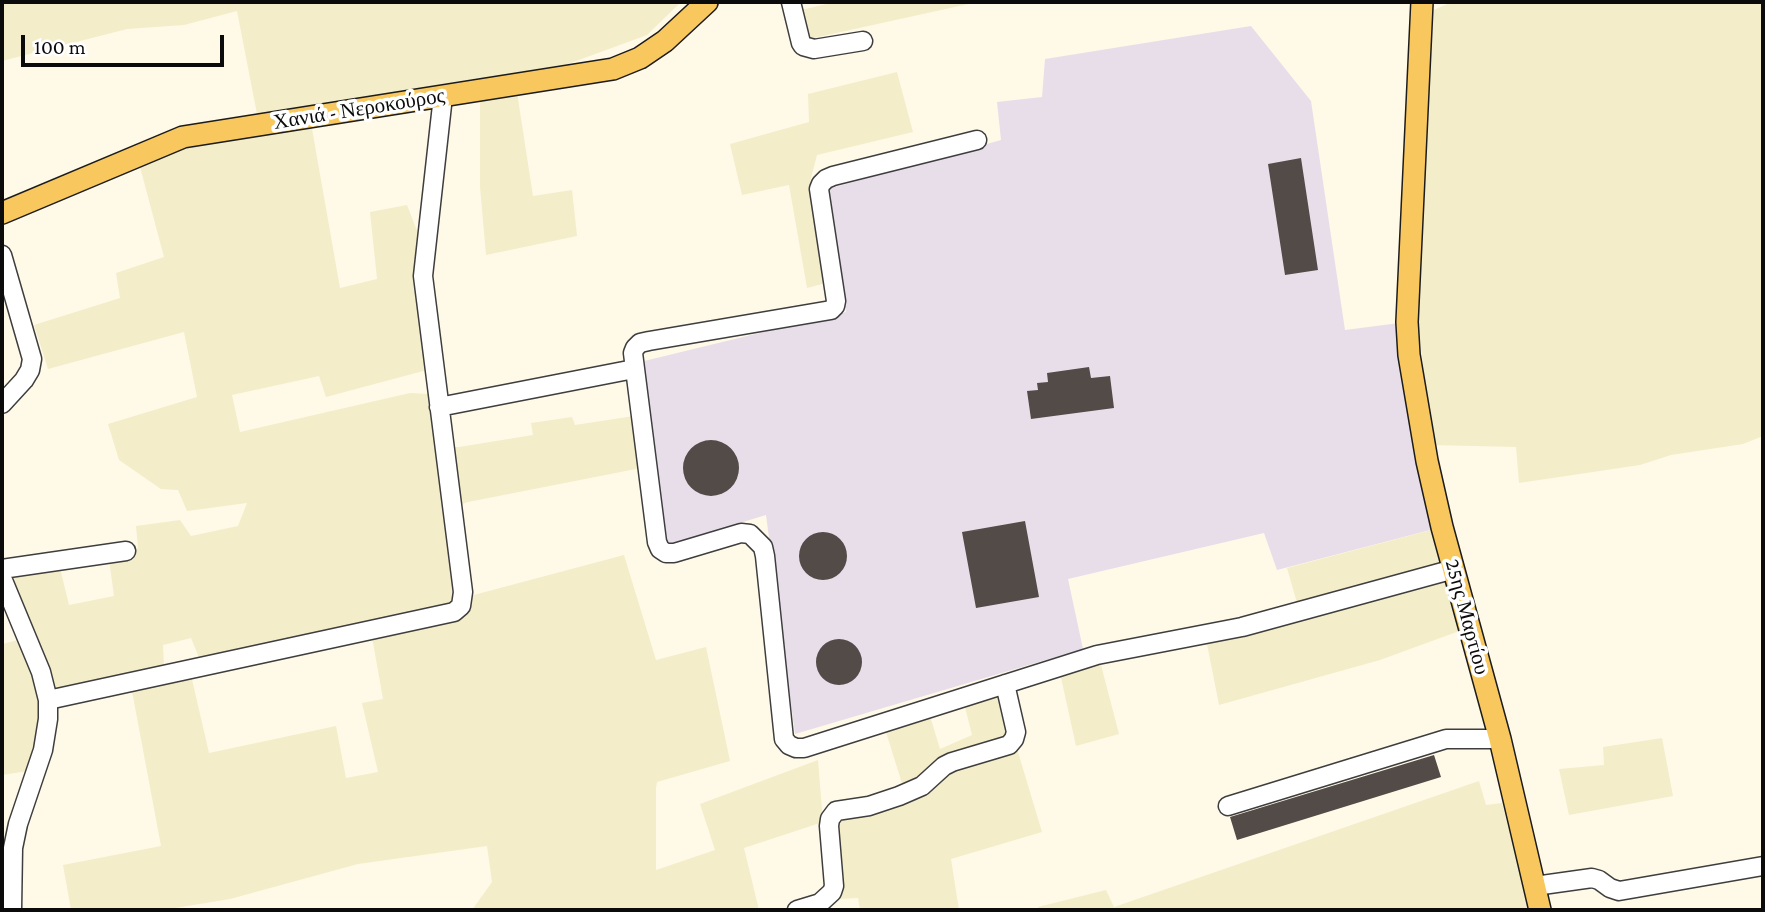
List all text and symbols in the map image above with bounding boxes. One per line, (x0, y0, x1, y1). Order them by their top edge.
scale bar (24, 21, 228, 65)
text: 100 m (34, 35, 86, 59)
street label: Χανιά - Νεροκούρος (272, 83, 446, 135)
street label: 25ης Μαρτίου (1440, 557, 1494, 677)

